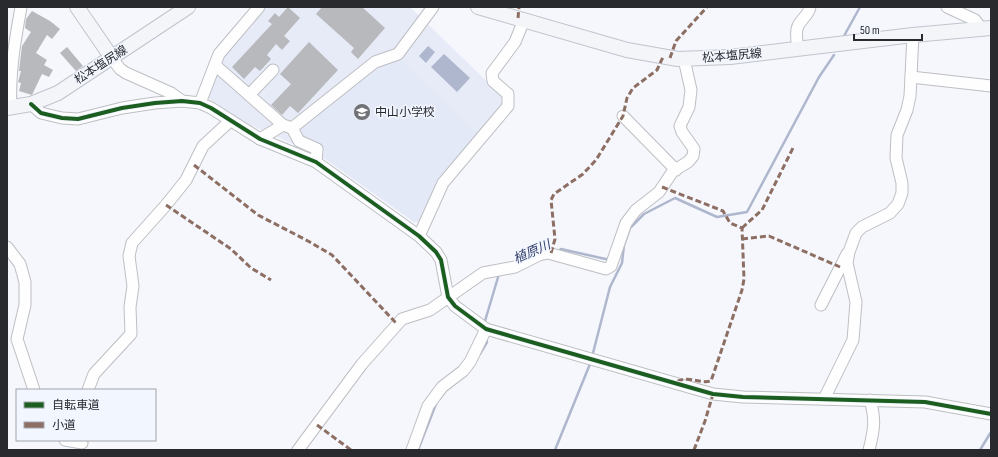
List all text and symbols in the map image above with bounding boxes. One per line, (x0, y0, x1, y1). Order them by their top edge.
scale bar (854, 16, 922, 42)
text: 50 m (860, 23, 880, 38)
street label: 松本塩尻線 (72, 42, 130, 88)
street label: 松本塩尻線 (701, 46, 763, 66)
school or university icon: 中山小学校 (352, 102, 372, 122)
place label: 中山小学校 (375, 105, 435, 120)
water label: 植原川 (511, 236, 555, 267)
legend (16, 389, 156, 441)
text: 自転車道 (52, 398, 100, 413)
text: 小道 (52, 418, 76, 433)

